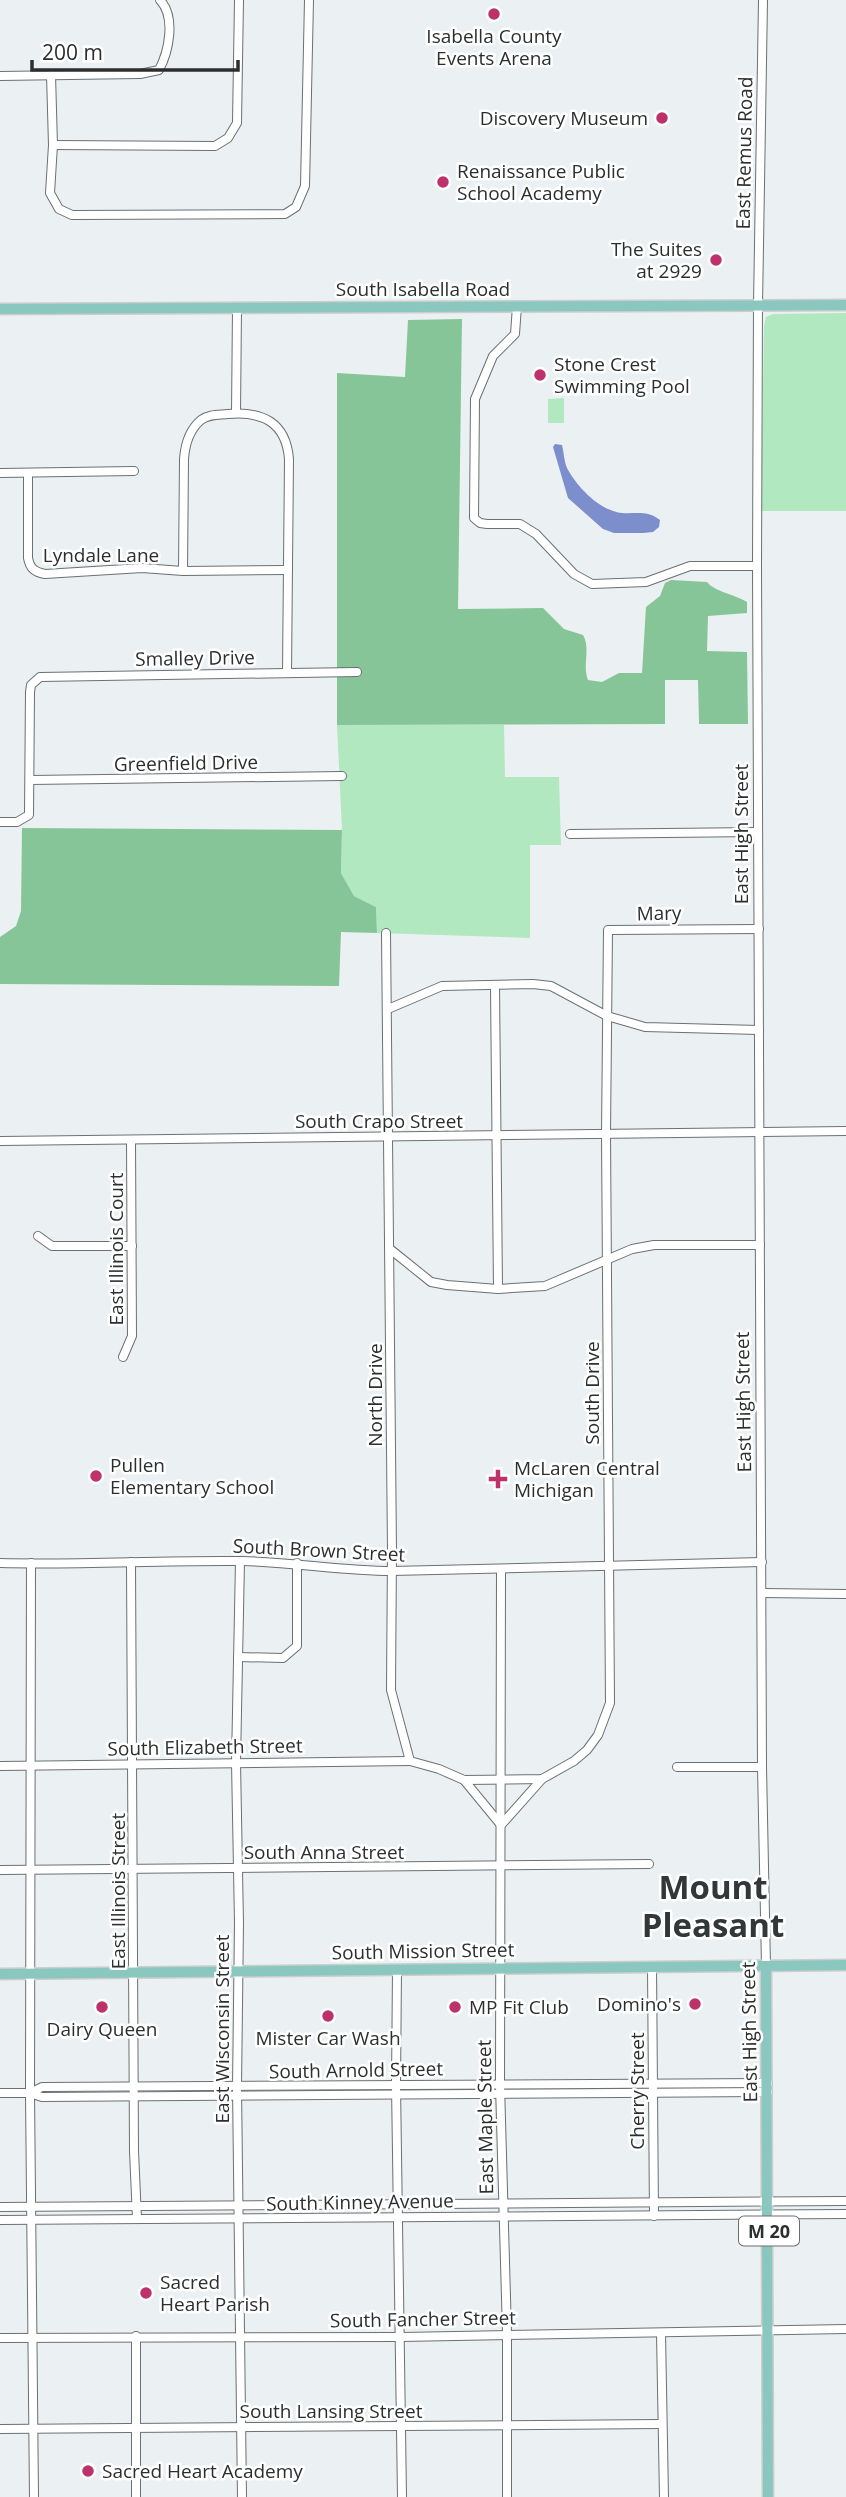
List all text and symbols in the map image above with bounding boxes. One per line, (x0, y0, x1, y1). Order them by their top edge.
marker: Isabella County Events Arena (486, 6, 502, 22)
place label: Isabella County Events Arena (426, 23, 562, 71)
scale bar (32, 28, 238, 72)
text: 200 m (42, 38, 103, 66)
street label: East Remus Road (730, 76, 758, 230)
place label: Discovery Museum (480, 105, 648, 131)
marker: Discovery Museum (654, 110, 670, 126)
place label: Renaissance Public School Academy (457, 158, 625, 206)
marker: Renaissance Public School Academy (435, 174, 451, 190)
place label: The Suites at 2929 (611, 236, 702, 284)
marker: The Suites at 2929 (708, 252, 724, 268)
street label: South Isabella Road (336, 276, 510, 302)
place label: Stone Crest Swimming Pool (554, 351, 690, 399)
marker: Stone Crest Swimming Pool (532, 367, 548, 383)
street label: Lyndale Lane (43, 542, 159, 568)
street label: Smalley Drive (135, 644, 255, 672)
street label: Greenfield Drive (114, 749, 258, 777)
street label: East High Street (728, 763, 754, 904)
street label: Mary (636, 900, 682, 926)
street label: South Crapo Street (295, 1108, 463, 1134)
street label: East Illinois Court (103, 1172, 129, 1326)
street label: East High Street (729, 1331, 757, 1473)
street label: South Drive (579, 1341, 605, 1445)
street label: North Drive (362, 1343, 388, 1447)
place label: Pullen Elementary School (110, 1452, 274, 1500)
place label: McLaren Central Michigan (514, 1455, 660, 1503)
marker: Pullen Elementary School (88, 1468, 104, 1484)
marker: McLaren Central Michigan (488, 1469, 508, 1489)
street label: South Brown Street (232, 1532, 406, 1568)
street label: South Elizabeth Street (107, 1732, 303, 1762)
street label: East Illinois Street (105, 1813, 131, 1969)
street label: South Anna Street (244, 1839, 405, 1865)
district label: Mount Pleasant (642, 1864, 784, 1947)
street label: East Wisconsin Street (209, 1934, 235, 2123)
street label: South Mission Street (331, 1936, 515, 1966)
street label: East High Street (735, 1961, 763, 2103)
place label: Domino's (597, 1991, 681, 2017)
place label: MP Fit Club (469, 1994, 569, 2020)
marker: Domino's (687, 1996, 703, 2012)
marker: Dairy Queen (94, 1999, 110, 2015)
marker: MP Fit Club (447, 1999, 463, 2015)
marker: Mister Car Wash (320, 2008, 336, 2024)
place label: Dairy Queen (47, 2016, 157, 2042)
place label: Mister Car Wash (255, 2025, 401, 2051)
street label: Cherry Street (624, 2032, 650, 2150)
street label: East Maple Street (471, 2039, 499, 2195)
street label: South Arnold Street (269, 2055, 444, 2085)
street label: South Kinney Avenue (266, 2187, 454, 2217)
road number: M 20 (739, 2216, 799, 2246)
place label: Sacred Heart Parish (160, 2269, 270, 2317)
marker: Sacred Heart Parish (138, 2285, 154, 2301)
street label: South Fancher Street (330, 2304, 516, 2334)
street label: South Lansing Street (240, 2398, 423, 2424)
place label: Sacred Heart Academy (102, 2458, 303, 2484)
marker: Sacred Heart Academy (80, 2463, 96, 2479)

